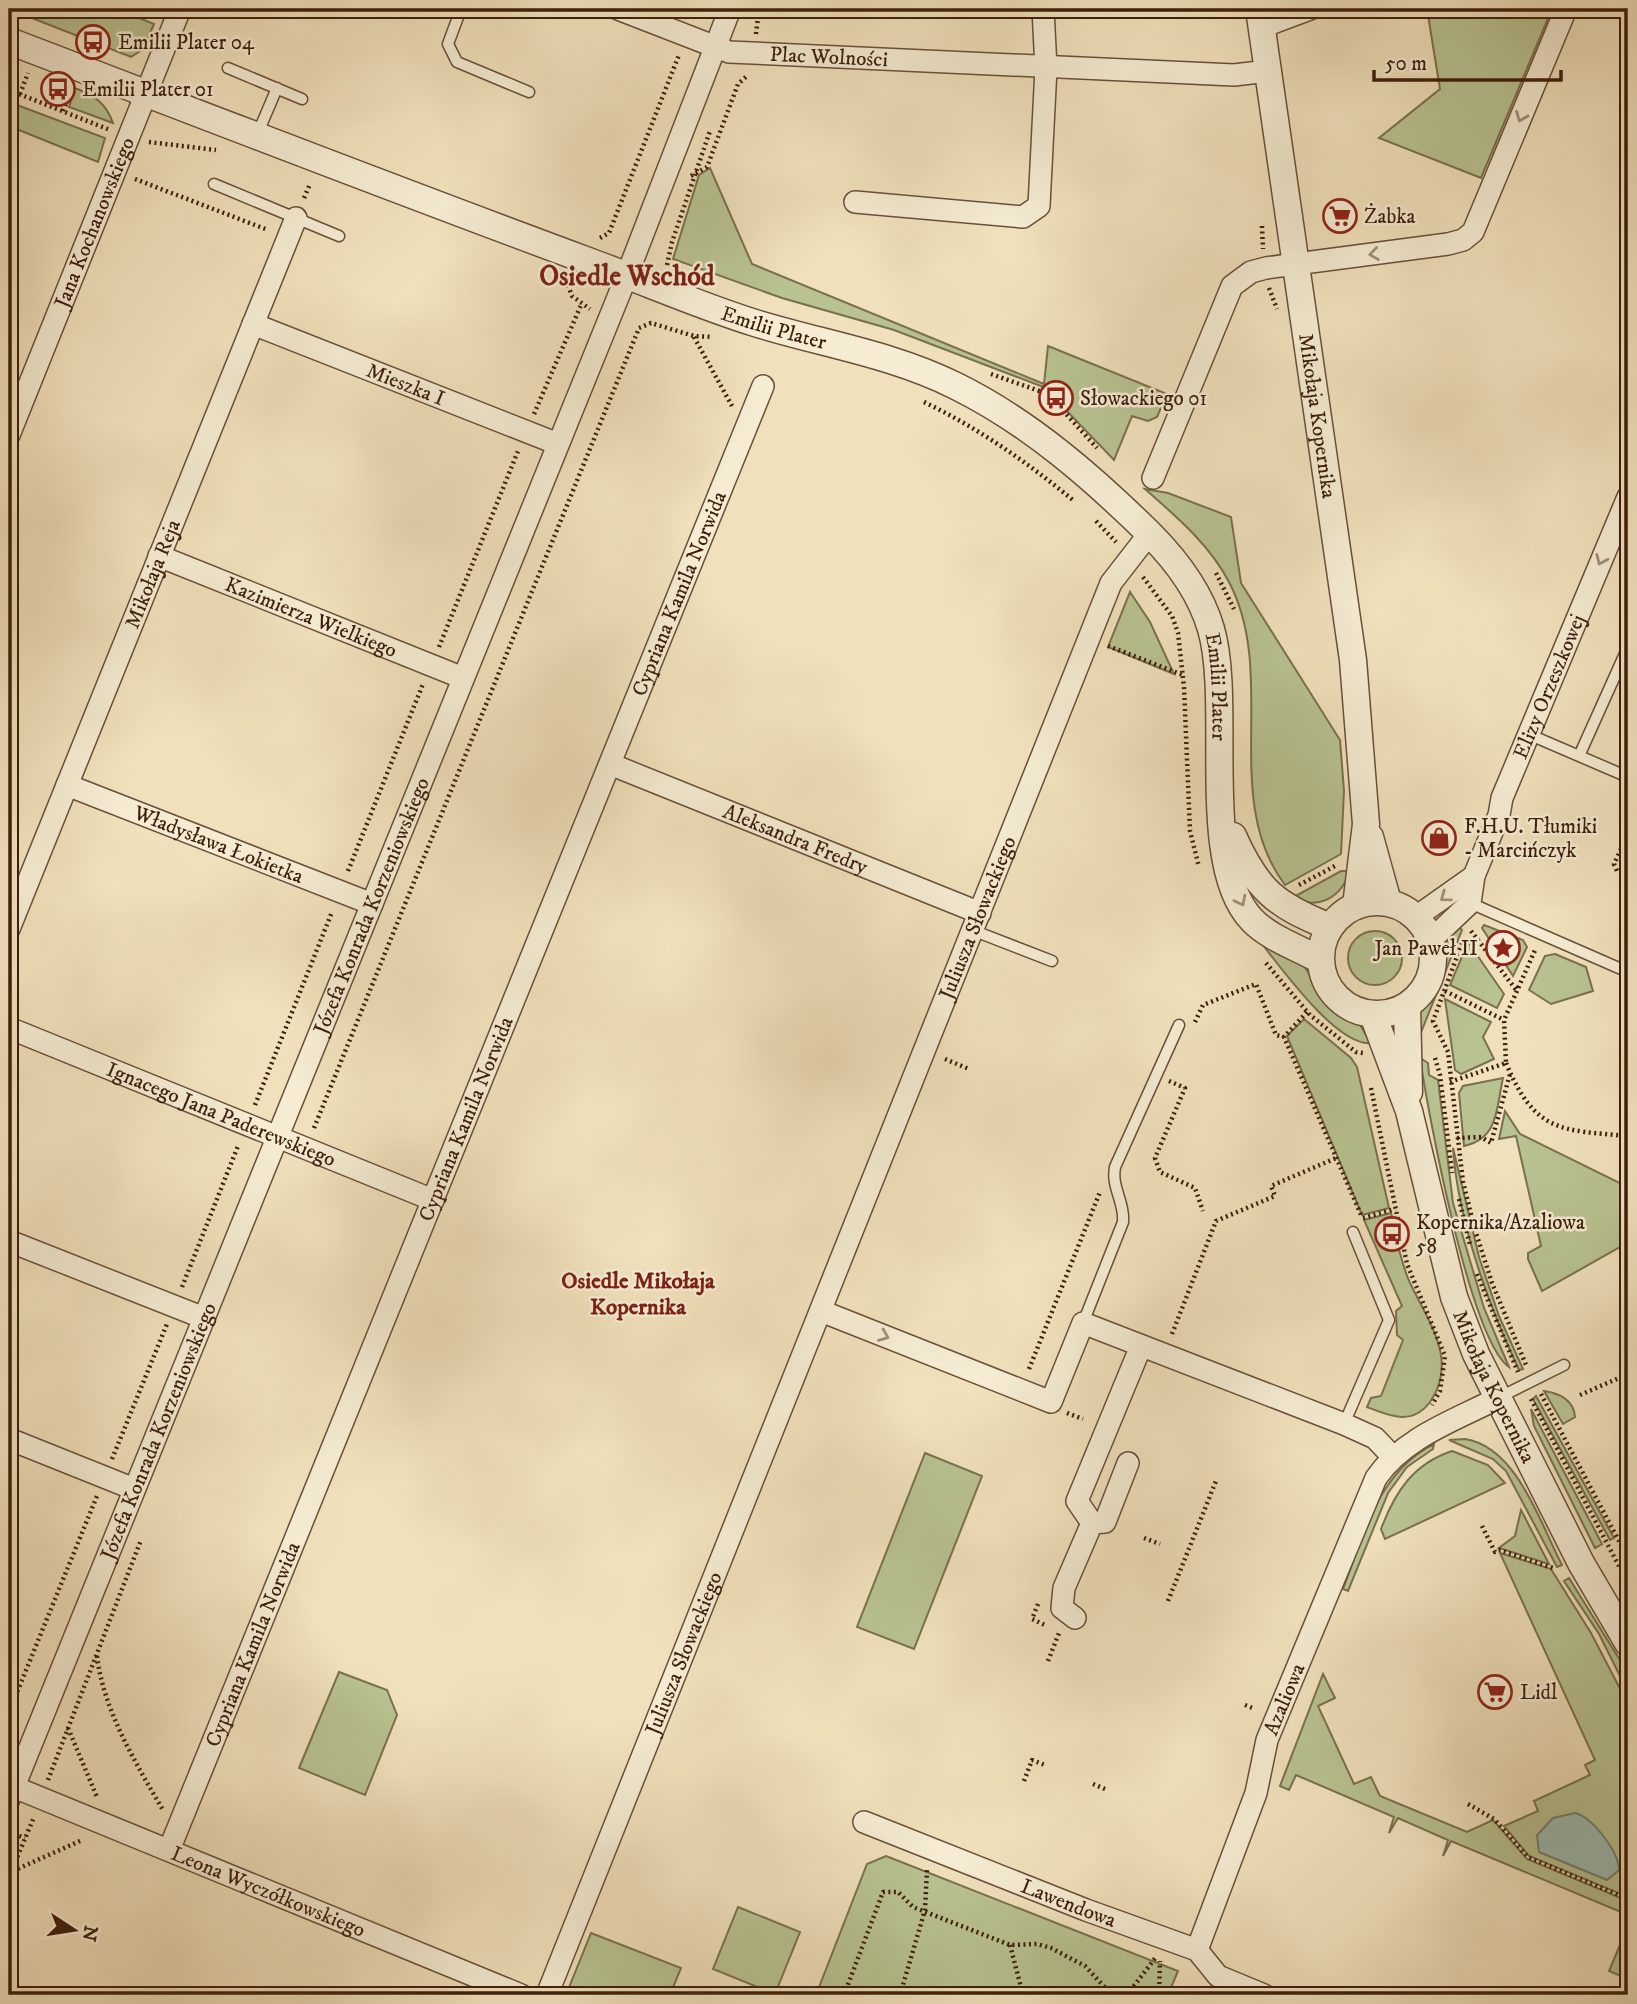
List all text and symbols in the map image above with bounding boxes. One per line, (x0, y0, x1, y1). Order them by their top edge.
bus stop icon: Emilii Plater 04 (74, 23, 112, 61)
place label: Emilii Plater 04 (118, 30, 255, 56)
scale bar (1374, 38, 1562, 82)
street label: Plac Wolności (769, 42, 888, 73)
text: 50 m (1385, 51, 1427, 77)
bus stop icon: Emilii Plater 01 (39, 70, 77, 108)
place label: Emilii Plater 01 (82, 77, 214, 103)
one-way arrow (1516, 111, 1530, 123)
street label: Jana Kochanowskiego (49, 134, 141, 314)
supermarket icon: Żabka (1321, 197, 1359, 235)
place label: Żabka (1364, 203, 1416, 230)
one-way arrow (1368, 246, 1380, 261)
district label: Osiedle Wschód (539, 259, 716, 294)
street label: Emilii Plater (718, 301, 829, 356)
street label: Mikołaja Kopernika (1292, 332, 1342, 500)
street label: Mieszka I (362, 358, 448, 412)
bus stop icon: Słowackiego 01 (1037, 379, 1075, 417)
place label: Słowackiego 01 (1080, 386, 1207, 412)
street label: Cypriana Kamila Norwida (627, 488, 733, 700)
street label: Mikołaja Reja (120, 516, 187, 633)
one-way arrow (1596, 553, 1610, 565)
street label: Kazimierza Wielkiego (221, 572, 401, 664)
street label: Elizy Orzeszkowej (1508, 611, 1591, 763)
street label: Emilii Plater (1199, 630, 1231, 741)
street label: Józefa Konrada Korzeniowskiego (308, 774, 436, 1040)
street label: Aleksandra Fredry (719, 799, 872, 881)
street label: Władysława Łokietka (129, 800, 307, 890)
place label: F.H.U. Tłumiki - Marcińczyk (1464, 814, 1597, 864)
shop icon: F.H.U. Tłumiki - Marcińczyk (1420, 819, 1458, 857)
street label: Juliusza Słowackiego (933, 833, 1022, 1005)
one-way arrow (1440, 888, 1453, 901)
one-way arrow (1233, 894, 1246, 906)
place icon: Jan Paweł II (1484, 929, 1522, 967)
place label: Jan Paweł II (1372, 936, 1478, 962)
street label: Cypriana Kamila Norwida (413, 1013, 520, 1225)
street label: Ignacego Jana Paderewskiego (102, 1057, 339, 1173)
place label: Kopernika/Azaliowa 58 (1416, 1210, 1585, 1260)
bus stop icon: Kopernika/Azaliowa 58 (1373, 1215, 1411, 1253)
district label: Osiedle Mikołaja Kopernika (561, 1267, 716, 1322)
street label: Józefa Konrada Korzeniowskiego (95, 1299, 223, 1566)
street label: Mikołaja Kopernika (1446, 1307, 1541, 1468)
one-way arrow (878, 1327, 890, 1341)
street label: Cypriana Kamila Norwida (200, 1538, 307, 1751)
street label: Juliusza Słowackiego (639, 1568, 729, 1741)
street label: Azaliowa (1258, 1660, 1311, 1740)
supermarket icon: Lidl (1476, 1673, 1514, 1711)
place label: Lidl (1520, 1680, 1558, 1706)
street label: Leona Wyczółkowskiego (167, 1841, 369, 1944)
street label: Lawendowa (1017, 1873, 1120, 1934)
north arrow (38, 1896, 108, 1966)
text: N (76, 1923, 102, 1944)

